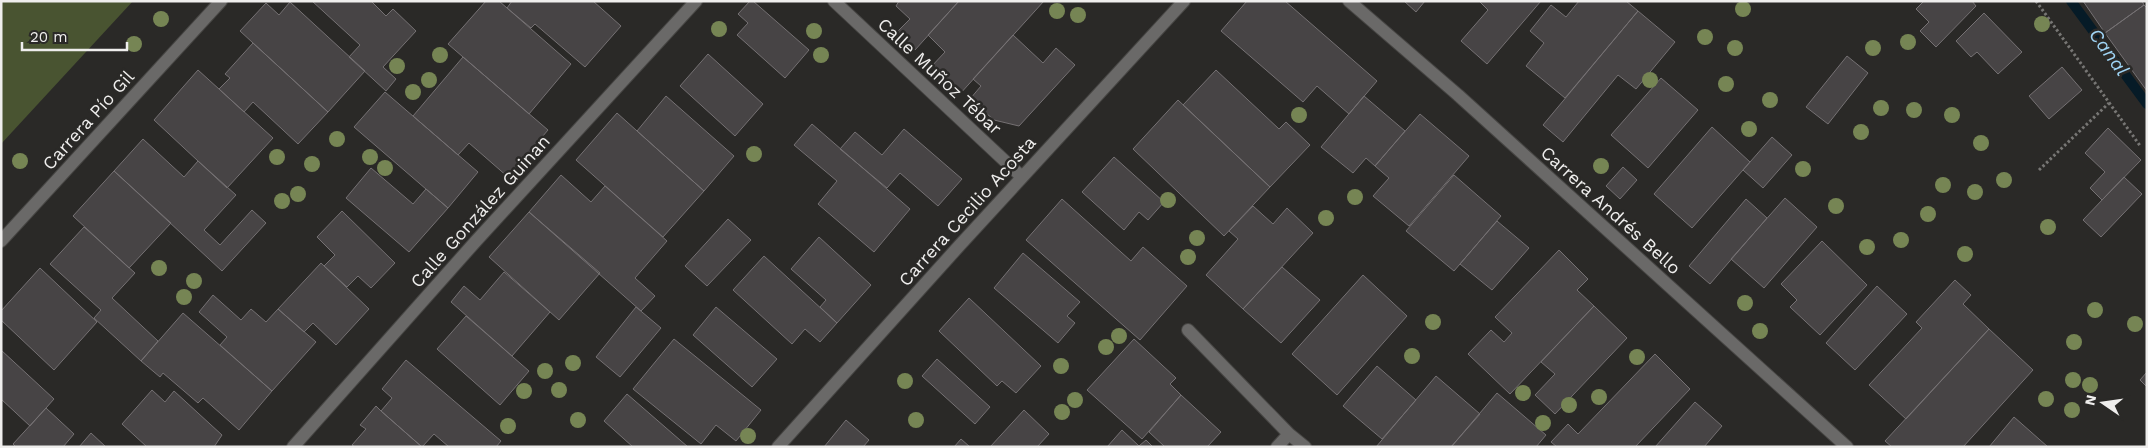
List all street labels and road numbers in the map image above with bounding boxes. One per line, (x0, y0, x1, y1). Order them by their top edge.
street label: Calle Muñoz Tébar (874, 13, 1006, 139)
street label: Carrera Pío Gil (38, 66, 138, 174)
street label: Calle González Guinan (406, 130, 554, 292)
street label: Carrera Cecilio Acosta (894, 132, 1040, 290)
street label: Carrera Andrés Bello (1537, 142, 1685, 278)

